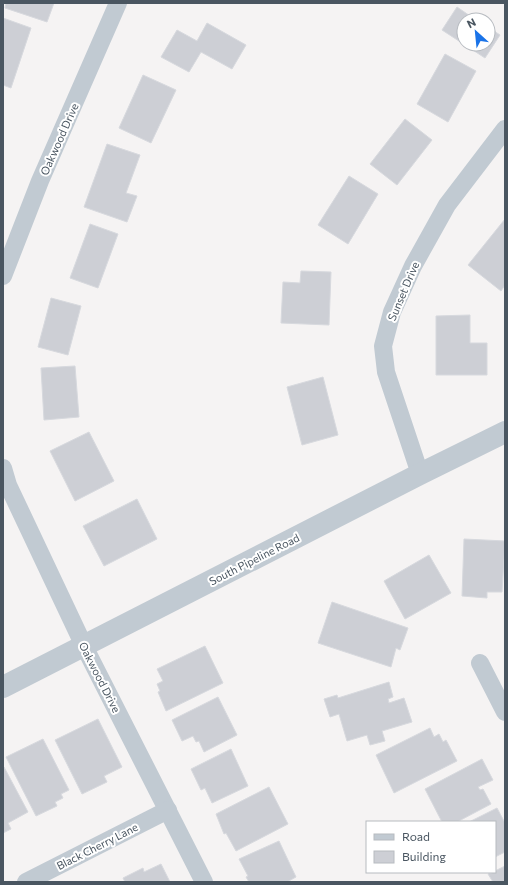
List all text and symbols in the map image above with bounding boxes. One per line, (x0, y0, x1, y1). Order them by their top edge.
north arrow (456, 12, 496, 52)
text: N (465, 15, 478, 30)
street label: Oakwood Drive (37, 101, 81, 177)
street label: Sunset Drive (385, 259, 421, 322)
street label: South Pipeline Road (207, 531, 301, 587)
street label: Oakwood Drive (77, 640, 123, 715)
street label: Black Cherry Lane (54, 820, 140, 872)
legend (366, 821, 496, 873)
text: Road (402, 829, 430, 843)
text: Building (402, 849, 446, 863)

